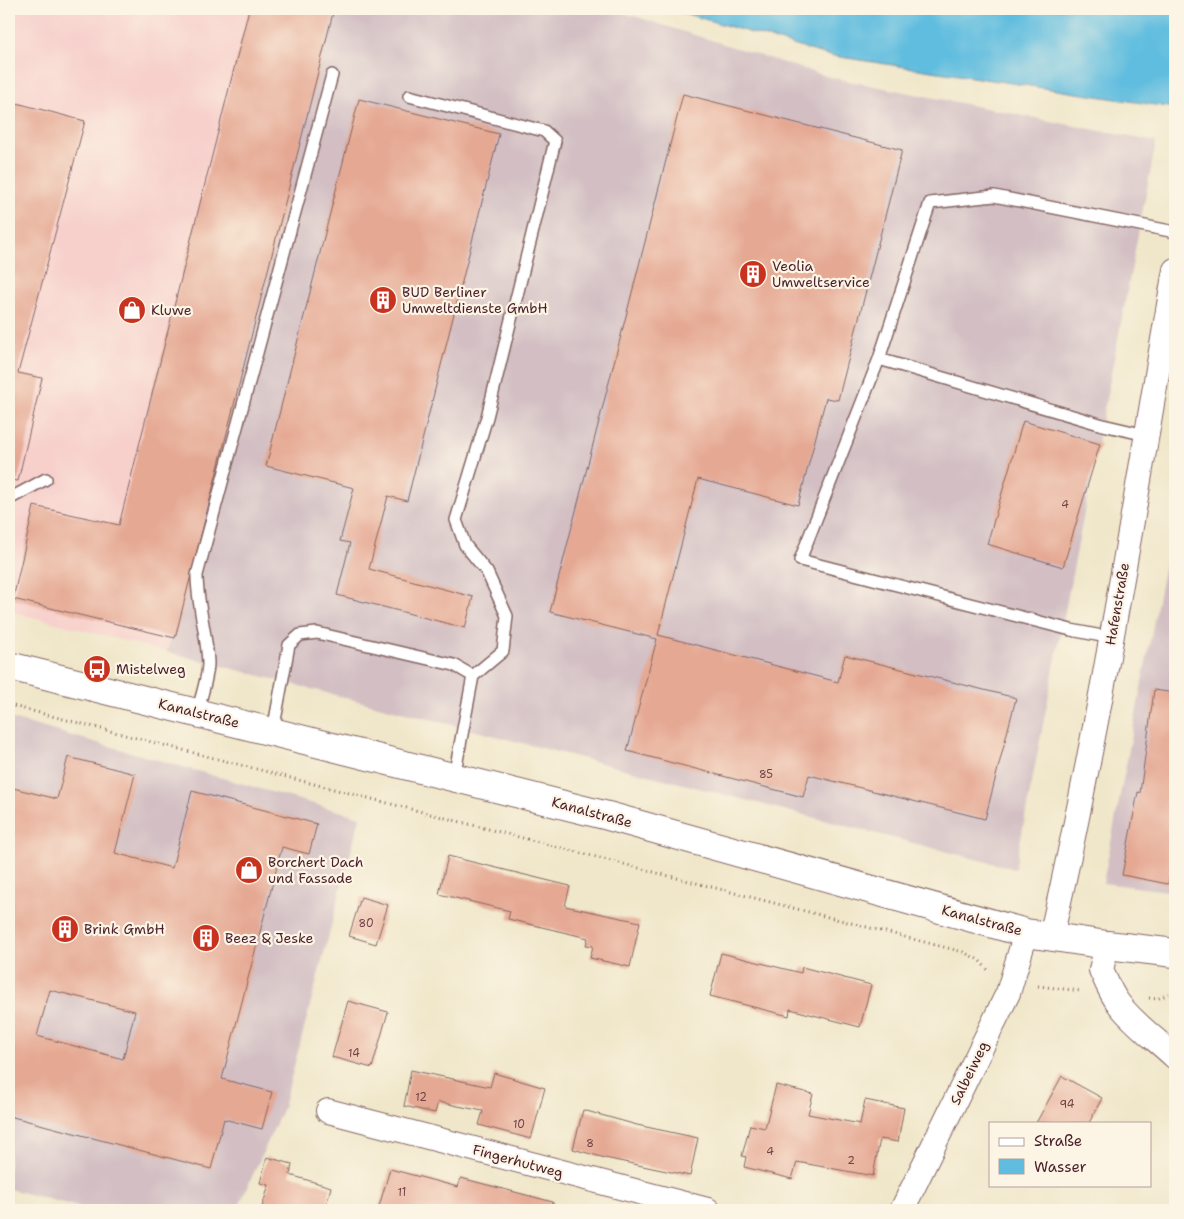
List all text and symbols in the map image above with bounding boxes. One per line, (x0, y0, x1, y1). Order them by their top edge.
place label: Veolia Umweltservice (772, 257, 870, 291)
building icon: Veolia Umweltservice (738, 259, 768, 289)
place label: BUD Berliner Umweltdienste GmbH (402, 283, 548, 317)
building icon: BUD Berliner Umweltdienste GmbH (368, 285, 398, 315)
shop icon: Kluwe (117, 295, 147, 325)
place label: Kluwe (151, 301, 192, 319)
house number: 4 (1061, 497, 1069, 512)
street label: Hafenstraße (1101, 561, 1133, 647)
bus stop icon: Mistelweg (82, 654, 112, 684)
place label: Mistelweg (116, 660, 186, 678)
street label: Kanalstraße (157, 694, 241, 732)
house number: 85 (759, 767, 773, 782)
street label: Kanalstraße (550, 793, 634, 831)
place label: Borchert Dach und Fassade (268, 853, 364, 887)
shop icon: Borchert Dach und Fassade (234, 855, 264, 885)
street label: Kanalstraße (940, 901, 1024, 939)
building icon: Brink GmbH (50, 914, 80, 944)
house number: 80 (358, 916, 374, 931)
place label: Brink GmbH (84, 920, 165, 938)
building icon: Beez & Jeske (191, 923, 221, 953)
place label: Beez & Jeske (225, 929, 314, 947)
street label: Salbeiweg (946, 1038, 992, 1108)
house number: 14 (348, 1046, 360, 1061)
house number: 12 (415, 1090, 427, 1105)
house number: 94 (1060, 1097, 1075, 1112)
house number: 10 (513, 1117, 525, 1132)
legend (989, 1122, 1152, 1186)
text: Straße (1034, 1131, 1082, 1151)
house number: 8 (586, 1136, 594, 1151)
street label: Fingerhutweg (471, 1140, 565, 1182)
house number: 4 (766, 1144, 774, 1159)
house number: 2 (847, 1153, 855, 1168)
text: Wasser (1034, 1157, 1087, 1177)
house number: 11 (398, 1185, 406, 1200)

